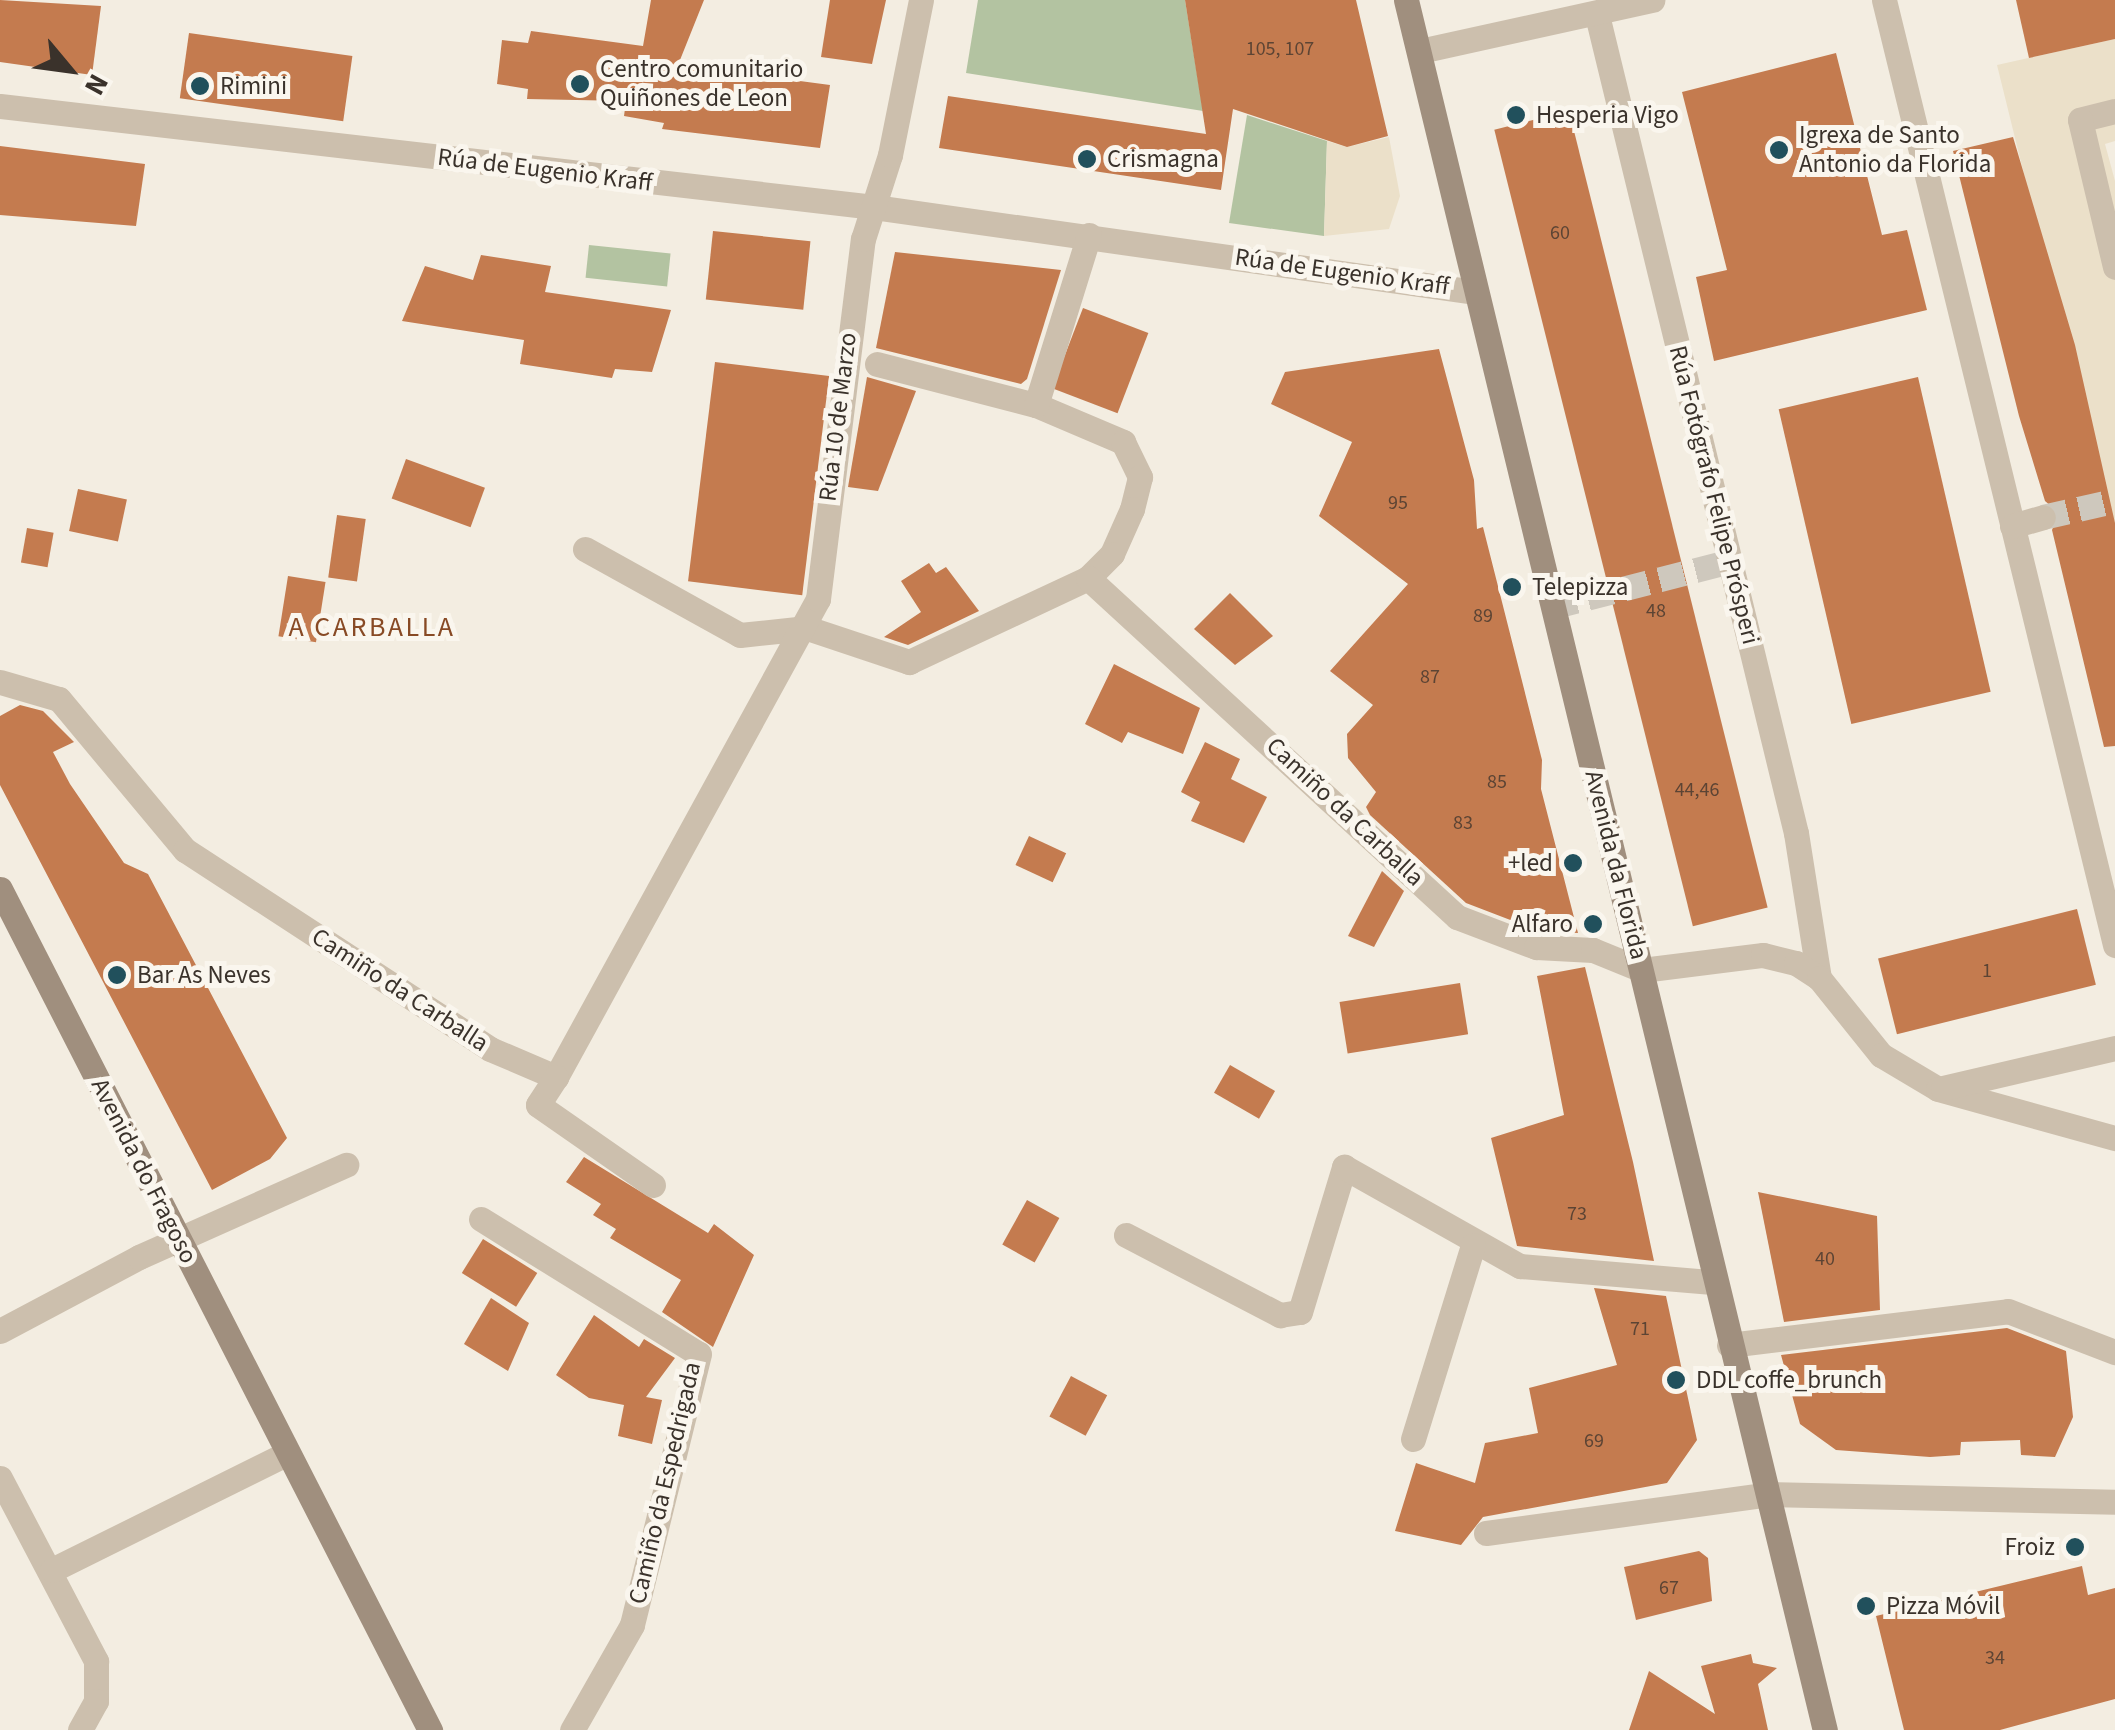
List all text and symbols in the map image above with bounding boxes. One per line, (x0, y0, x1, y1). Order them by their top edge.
north arrow (20, 20, 120, 120)
house number: 105, 107 (1246, 37, 1314, 61)
place label: Centro comunitario Quiñones de Leon (600, 55, 803, 114)
text: N (74, 67, 118, 102)
place label: Rimini (220, 71, 287, 101)
marker: Centro comunitario Quiñones de Leon (569, 73, 591, 95)
marker: Rimini (189, 75, 211, 97)
place label: Hesperia Vigo (1536, 100, 1679, 130)
marker: Hesperia Vigo (1505, 104, 1527, 126)
place label: Igrexa de Santo Antonio da Florida (1799, 121, 1991, 180)
marker: Igrexa de Santo Antonio da Florida (1768, 139, 1790, 161)
street label: Rúa de Eugenio Kraff (436, 142, 654, 198)
place label: Crismagna (1107, 144, 1219, 174)
marker: Crismagna (1076, 148, 1098, 170)
house number: 60 (1550, 221, 1570, 245)
street label: Rúa de Eugenio Kraff (1233, 242, 1451, 302)
street label: Rúa 10 de Marzo (813, 331, 863, 503)
street label: Rúa Fotógrafo Felipe Prósperi (1662, 342, 1766, 648)
house number: 95 (1388, 491, 1408, 515)
place label: Telepizza (1532, 572, 1628, 602)
marker: Telepizza (1501, 576, 1523, 598)
house number: 48 (1646, 599, 1666, 623)
house number: 89 (1473, 604, 1493, 628)
district label: A CARBALLA (288, 610, 456, 644)
house number: 87 (1420, 665, 1440, 689)
street label: Camiño da Carballa (1260, 731, 1430, 893)
street label: Avenida da Florida (1578, 767, 1654, 963)
house number: 85 (1487, 770, 1507, 794)
house number: 44,46 (1675, 778, 1719, 802)
house number: 83 (1453, 811, 1473, 835)
place label: +led (1508, 848, 1553, 878)
marker: +led (1562, 852, 1584, 874)
place label: Alfaro (1512, 909, 1573, 939)
marker: Alfaro (1582, 913, 1604, 935)
street label: Camiño da Carballa (306, 922, 494, 1058)
house number: 1 (1982, 959, 1992, 983)
place label: Bar As Neves (137, 960, 271, 990)
marker: Bar As Neves (106, 964, 128, 986)
street label: Avenida do Fragoso (84, 1074, 204, 1268)
house number: 73 (1567, 1202, 1587, 1226)
house number: 40 (1815, 1247, 1835, 1271)
house number: 71 (1630, 1317, 1650, 1341)
street label: Camiño da Espedrigada (623, 1359, 707, 1607)
place label: DDL coffe_brunch (1696, 1365, 1882, 1395)
marker: DDL coffe_brunch (1665, 1369, 1687, 1391)
house number: 69 (1584, 1429, 1604, 1453)
place label: Froiz (2004, 1532, 2055, 1562)
marker: Froiz (2064, 1536, 2086, 1558)
house number: 67 (1659, 1576, 1679, 1600)
place label: Pizza Móvil (1886, 1591, 2000, 1621)
marker: Pizza Móvil (1855, 1595, 1877, 1617)
house number: 34 (1985, 1646, 2005, 1670)

